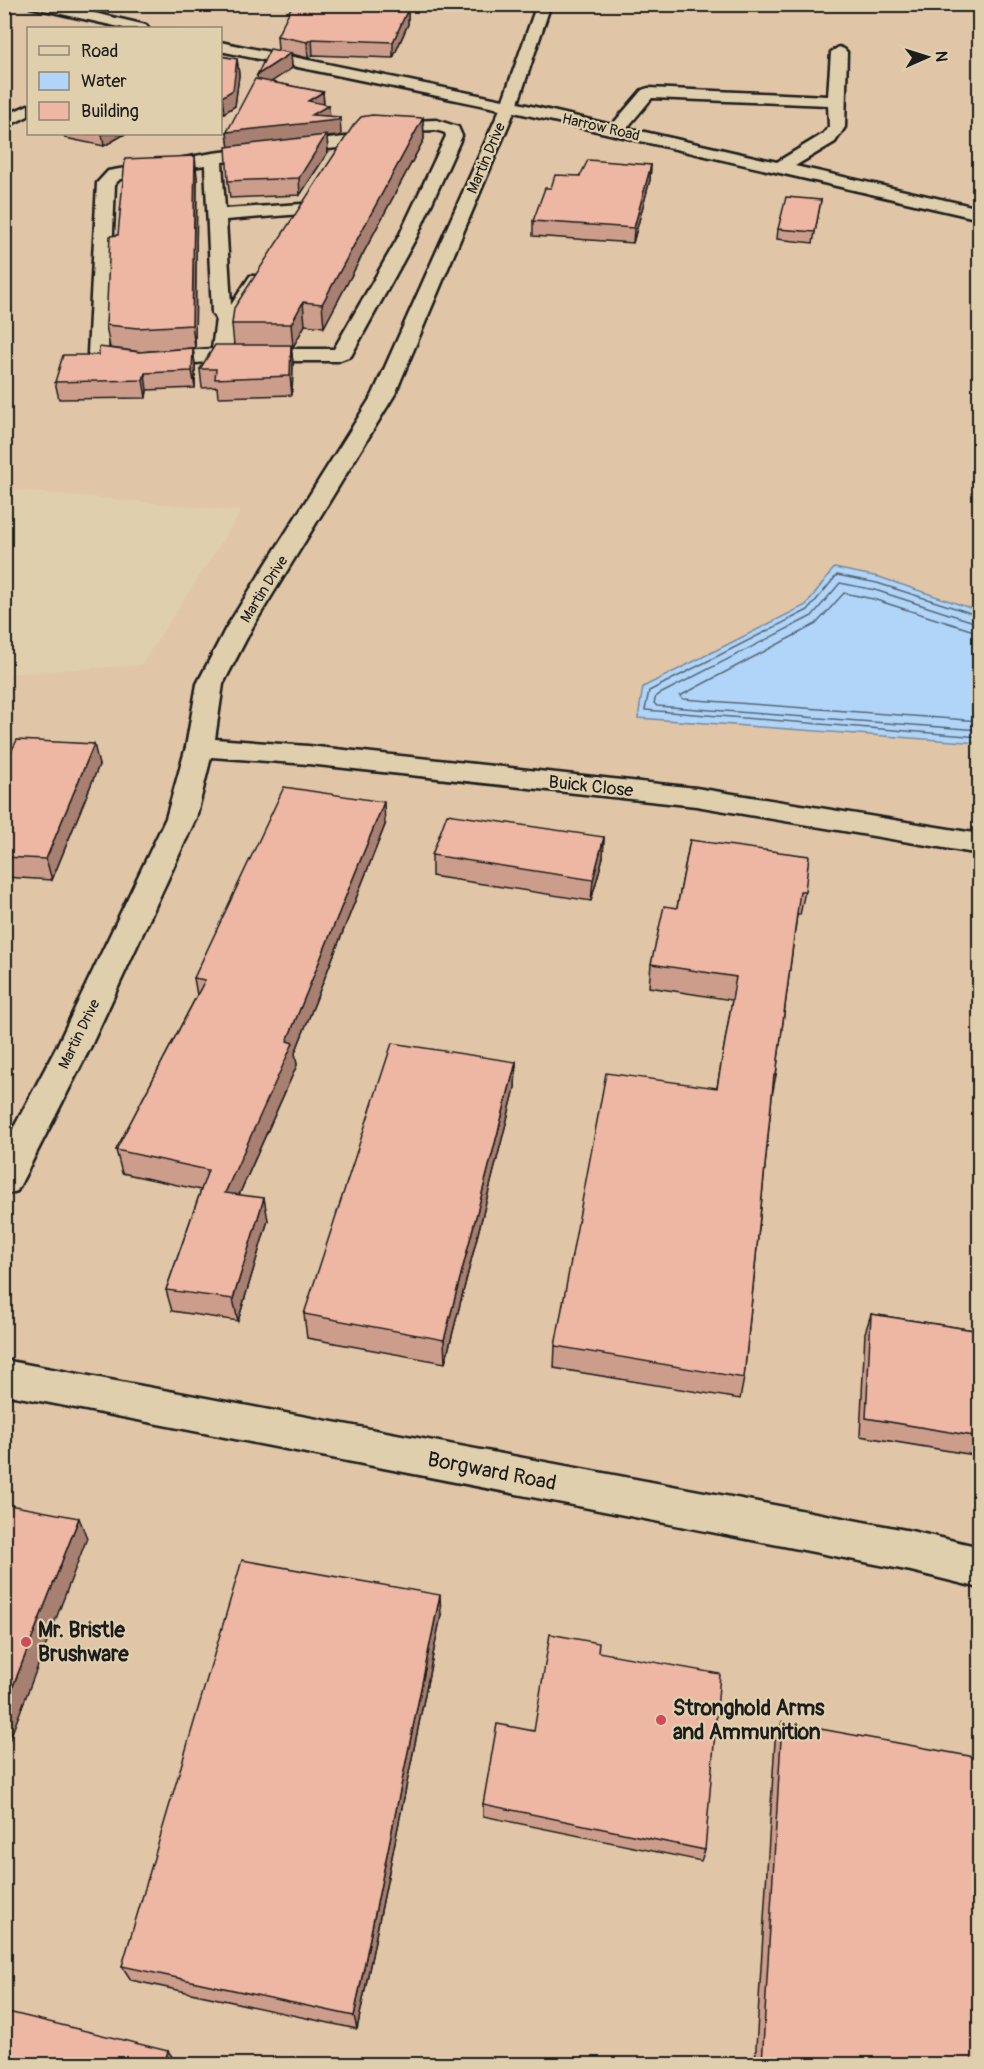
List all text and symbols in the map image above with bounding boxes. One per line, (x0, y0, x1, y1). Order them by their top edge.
legend (27, 27, 222, 135)
north arrow (897, 27, 957, 87)
text: Road (81, 40, 118, 63)
text: N (931, 50, 951, 62)
text: Water (81, 70, 127, 93)
text: Building (81, 100, 139, 123)
street label: Harrow Road (560, 109, 642, 146)
street label: Martin Drive (463, 119, 510, 197)
street label: Martin Drive (236, 552, 293, 626)
street label: Buick Close (547, 771, 635, 802)
street label: Martin Drive (54, 996, 105, 1072)
street label: Borgward Road (425, 1446, 559, 1497)
place label: Mr. Bristle Brushware (38, 1617, 129, 1668)
marker: Mr. Bristle Brushware (19, 1635, 33, 1649)
place label: Stronghold Arms and Ammunition (673, 1695, 825, 1746)
marker: Stronghold Arms and Ammunition (654, 1713, 668, 1727)

